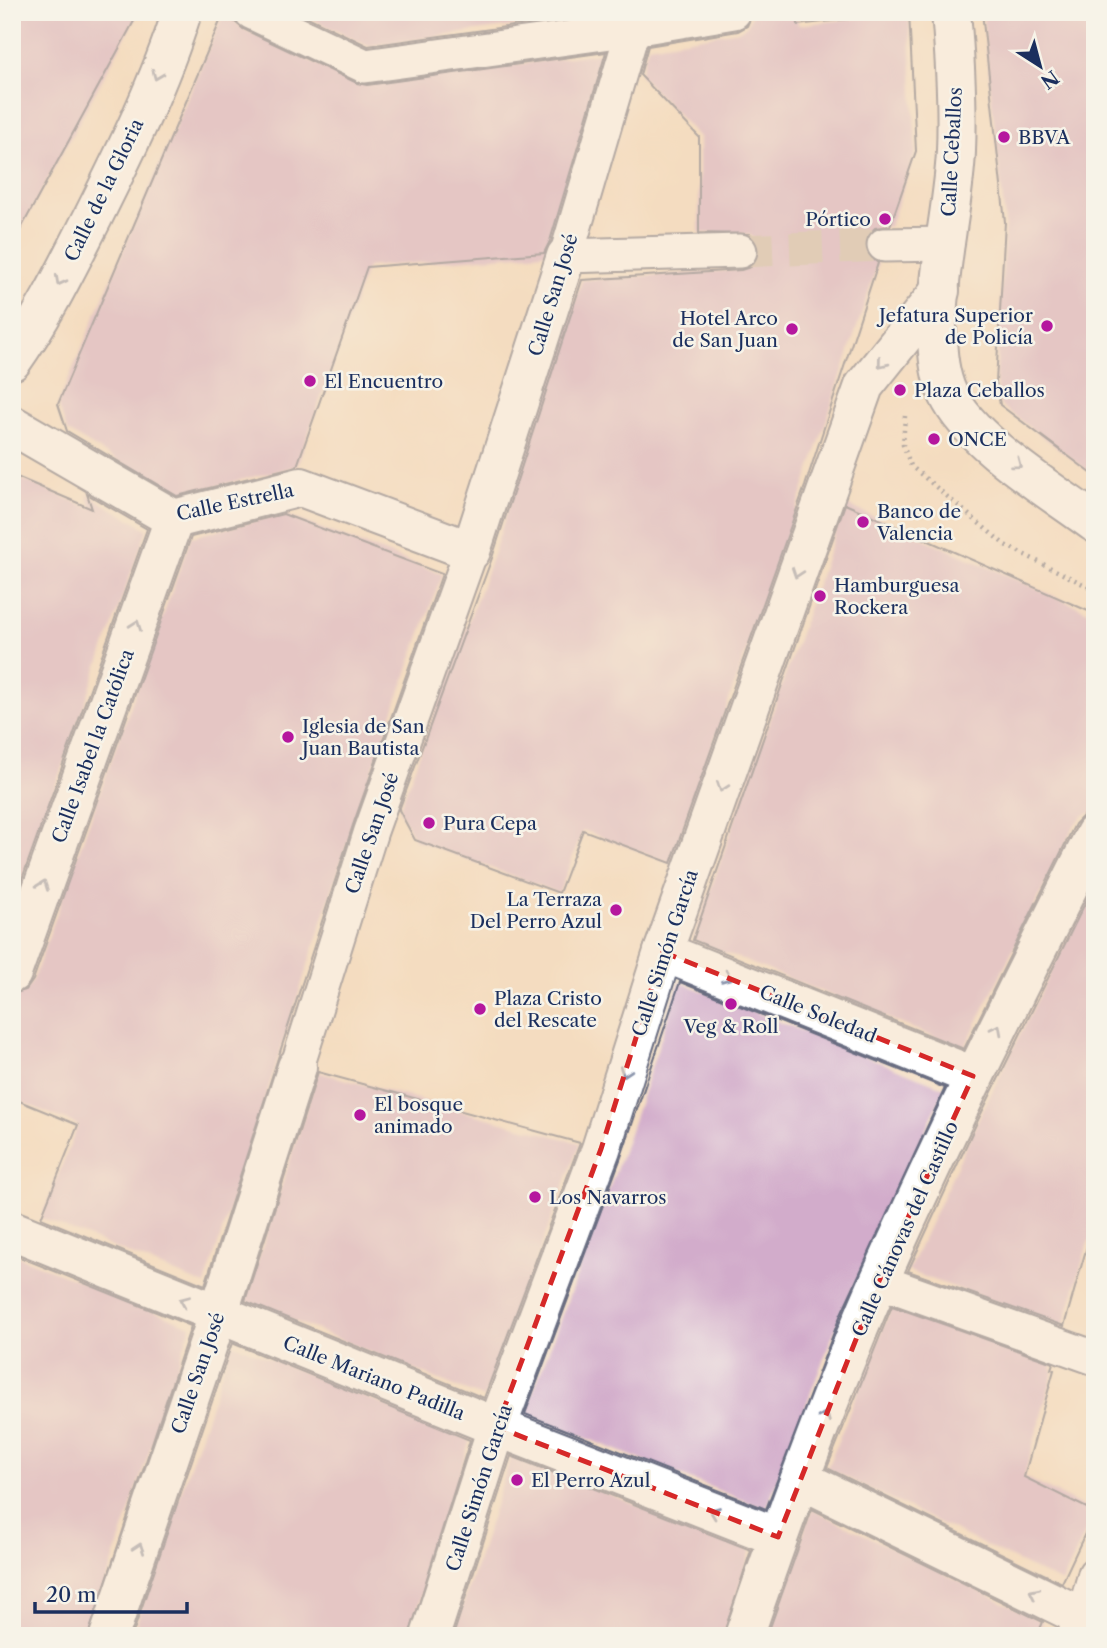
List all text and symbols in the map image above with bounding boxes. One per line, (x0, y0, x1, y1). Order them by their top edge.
north arrow (1006, 32, 1076, 102)
text: N (1036, 65, 1063, 94)
one-way arrow (151, 69, 165, 81)
street label: Calle Ceballos (937, 87, 967, 217)
street label: Calle de la Gloria (60, 115, 148, 265)
place label: BBVA (1018, 126, 1071, 149)
marker: BBVA (996, 129, 1012, 145)
place label: Pórtico (805, 208, 871, 231)
marker: Pórtico (877, 211, 893, 227)
street label: Calle San José (523, 231, 583, 359)
one-way arrow (55, 274, 68, 287)
place label: Jefatura Superior de Policía (876, 304, 1033, 349)
place label: Hotel Arco de San Juan (672, 307, 778, 352)
marker: Jefatura Superior de Policía (1039, 318, 1055, 334)
marker: Hotel Arco de San Juan (784, 321, 800, 337)
one-way arrow (878, 355, 890, 368)
place label: El Encuentro (324, 370, 443, 393)
marker: El Encuentro (302, 373, 318, 389)
place label: Plaza Ceballos (914, 379, 1045, 402)
marker: Plaza Ceballos (892, 382, 908, 398)
place label: ONCE (948, 428, 1007, 451)
marker: ONCE (926, 431, 942, 447)
one-way arrow (1009, 456, 1021, 469)
street label: Calle Estrella (174, 478, 296, 526)
place label: Banco de Valencia (876, 500, 961, 545)
marker: Banco de Valencia (855, 514, 871, 530)
one-way arrow (791, 566, 805, 578)
place label: Hamburguesa Rockera (834, 574, 960, 619)
marker: Hamburguesa Rockera (812, 588, 828, 604)
one-way arrow (128, 619, 142, 631)
street label: Calle Isabel la Católica (47, 646, 139, 846)
place label: Iglesia de San Juan Bautista (299, 715, 425, 760)
marker: Iglesia de San Juan Bautista (280, 729, 296, 745)
street label: Calle San José (340, 769, 404, 897)
one-way arrow (716, 781, 730, 793)
place label: Pura Cepa (443, 812, 537, 835)
marker: Pura Cepa (421, 815, 437, 831)
street label: Calle Simón García (627, 867, 703, 1039)
one-way arrow (35, 880, 49, 892)
place label: La Terraza Del Perro Azul (470, 888, 602, 933)
marker: La Terraza Del Perro Azul (608, 902, 624, 918)
one-way arrow (720, 969, 732, 983)
street label: Calle Soledad (756, 980, 880, 1048)
place label: Plaza Cristo del Rescate (494, 987, 602, 1032)
marker: Veg & Roll (723, 996, 739, 1012)
marker: Plaza Cristo del Rescate (472, 1001, 488, 1017)
place label: Veg & Roll (683, 1015, 779, 1038)
one-way arrow (989, 1024, 1003, 1036)
one-way arrow (619, 1066, 634, 1078)
place label: El bosque animado (374, 1093, 463, 1138)
marker: El bosque animado (352, 1107, 368, 1123)
street label: Calle Cánovas del Castillo (847, 1118, 963, 1340)
place label: Los Navarros (549, 1186, 667, 1209)
marker: Los Navarros (527, 1189, 543, 1205)
one-way arrow (178, 1295, 191, 1309)
street label: Calle San José (166, 1309, 230, 1437)
street label: Calle Mariano Padilla (280, 1331, 468, 1425)
street label: Calle Simón García (441, 1402, 517, 1574)
one-way arrow (817, 1411, 831, 1423)
place label: El Perro Azul (531, 1469, 651, 1492)
marker: El Perro Azul (509, 1472, 525, 1488)
one-way arrow (709, 1506, 721, 1520)
one-way arrow (131, 1542, 145, 1555)
scale bar (35, 1571, 187, 1615)
text: 20 m (46, 1582, 97, 1607)
one-way arrow (1029, 1587, 1041, 1601)

